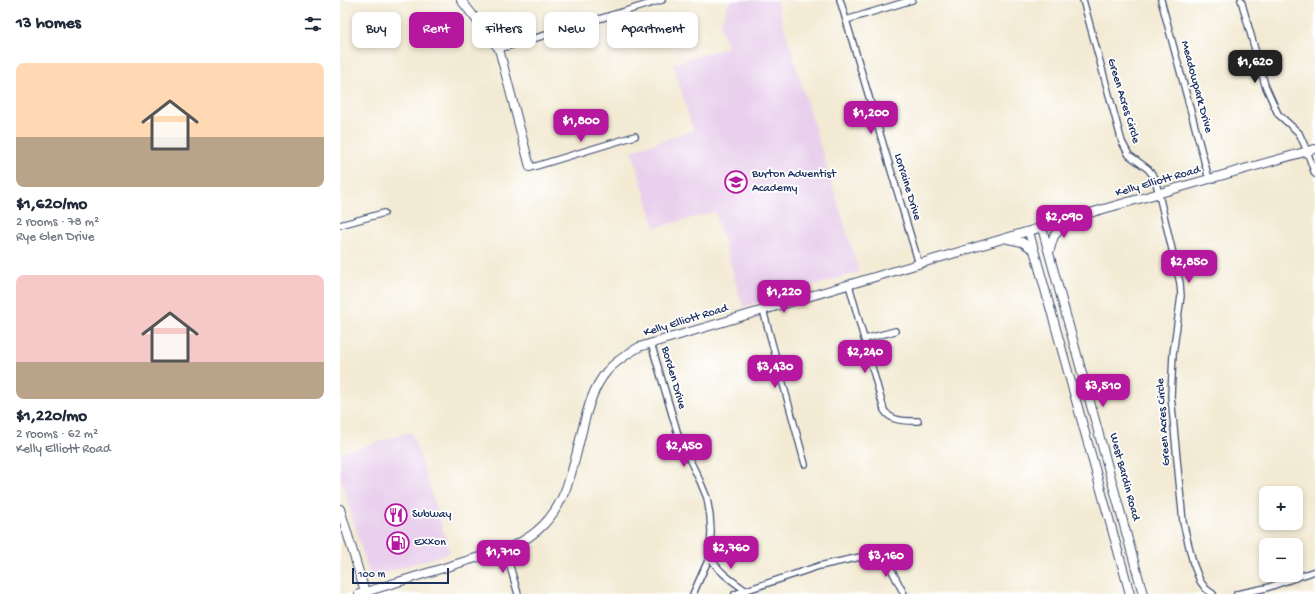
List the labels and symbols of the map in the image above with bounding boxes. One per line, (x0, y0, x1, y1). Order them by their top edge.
street label: Meadowpark Drive (1177, 39, 1215, 135)
pin: $1,620 (1222, 50, 1288, 84)
street label: Green Acres Circle (1103, 57, 1143, 146)
pin: $1,200 (838, 101, 904, 135)
pin: $1,800 (548, 109, 614, 143)
street label: Lorraine Drive (890, 152, 924, 223)
street label: Kelly Elliott Road (1114, 163, 1203, 201)
place label: Burton Adventist Academy (751, 168, 837, 196)
school or university icon: Burton Adventist Academy (723, 169, 749, 195)
pin: $2,090 (1031, 205, 1097, 239)
pin: $2,850 (1156, 250, 1222, 284)
pin: $1,220 (751, 280, 817, 314)
street label: Kelly Elliott Road (642, 301, 731, 340)
pin: $2,240 (832, 340, 898, 374)
street label: Borden Drive (657, 344, 689, 412)
pin: $3,430 (742, 355, 808, 389)
pin: $3,510 (1070, 374, 1136, 408)
street label: Green Acres Circle (1154, 377, 1174, 466)
street label: West Bardin Road (1106, 432, 1143, 523)
pin: $2,450 (651, 434, 717, 468)
restaurant icon: Subway (383, 502, 409, 528)
place label: Subway (412, 508, 451, 522)
fuel station icon: Exxon (385, 530, 411, 556)
place label: Exxon (414, 536, 446, 550)
pin: $2,760 (698, 536, 764, 570)
pin: $1,710 (470, 540, 536, 574)
pin: $3,160 (853, 544, 919, 578)
scale bar (352, 566, 449, 585)

